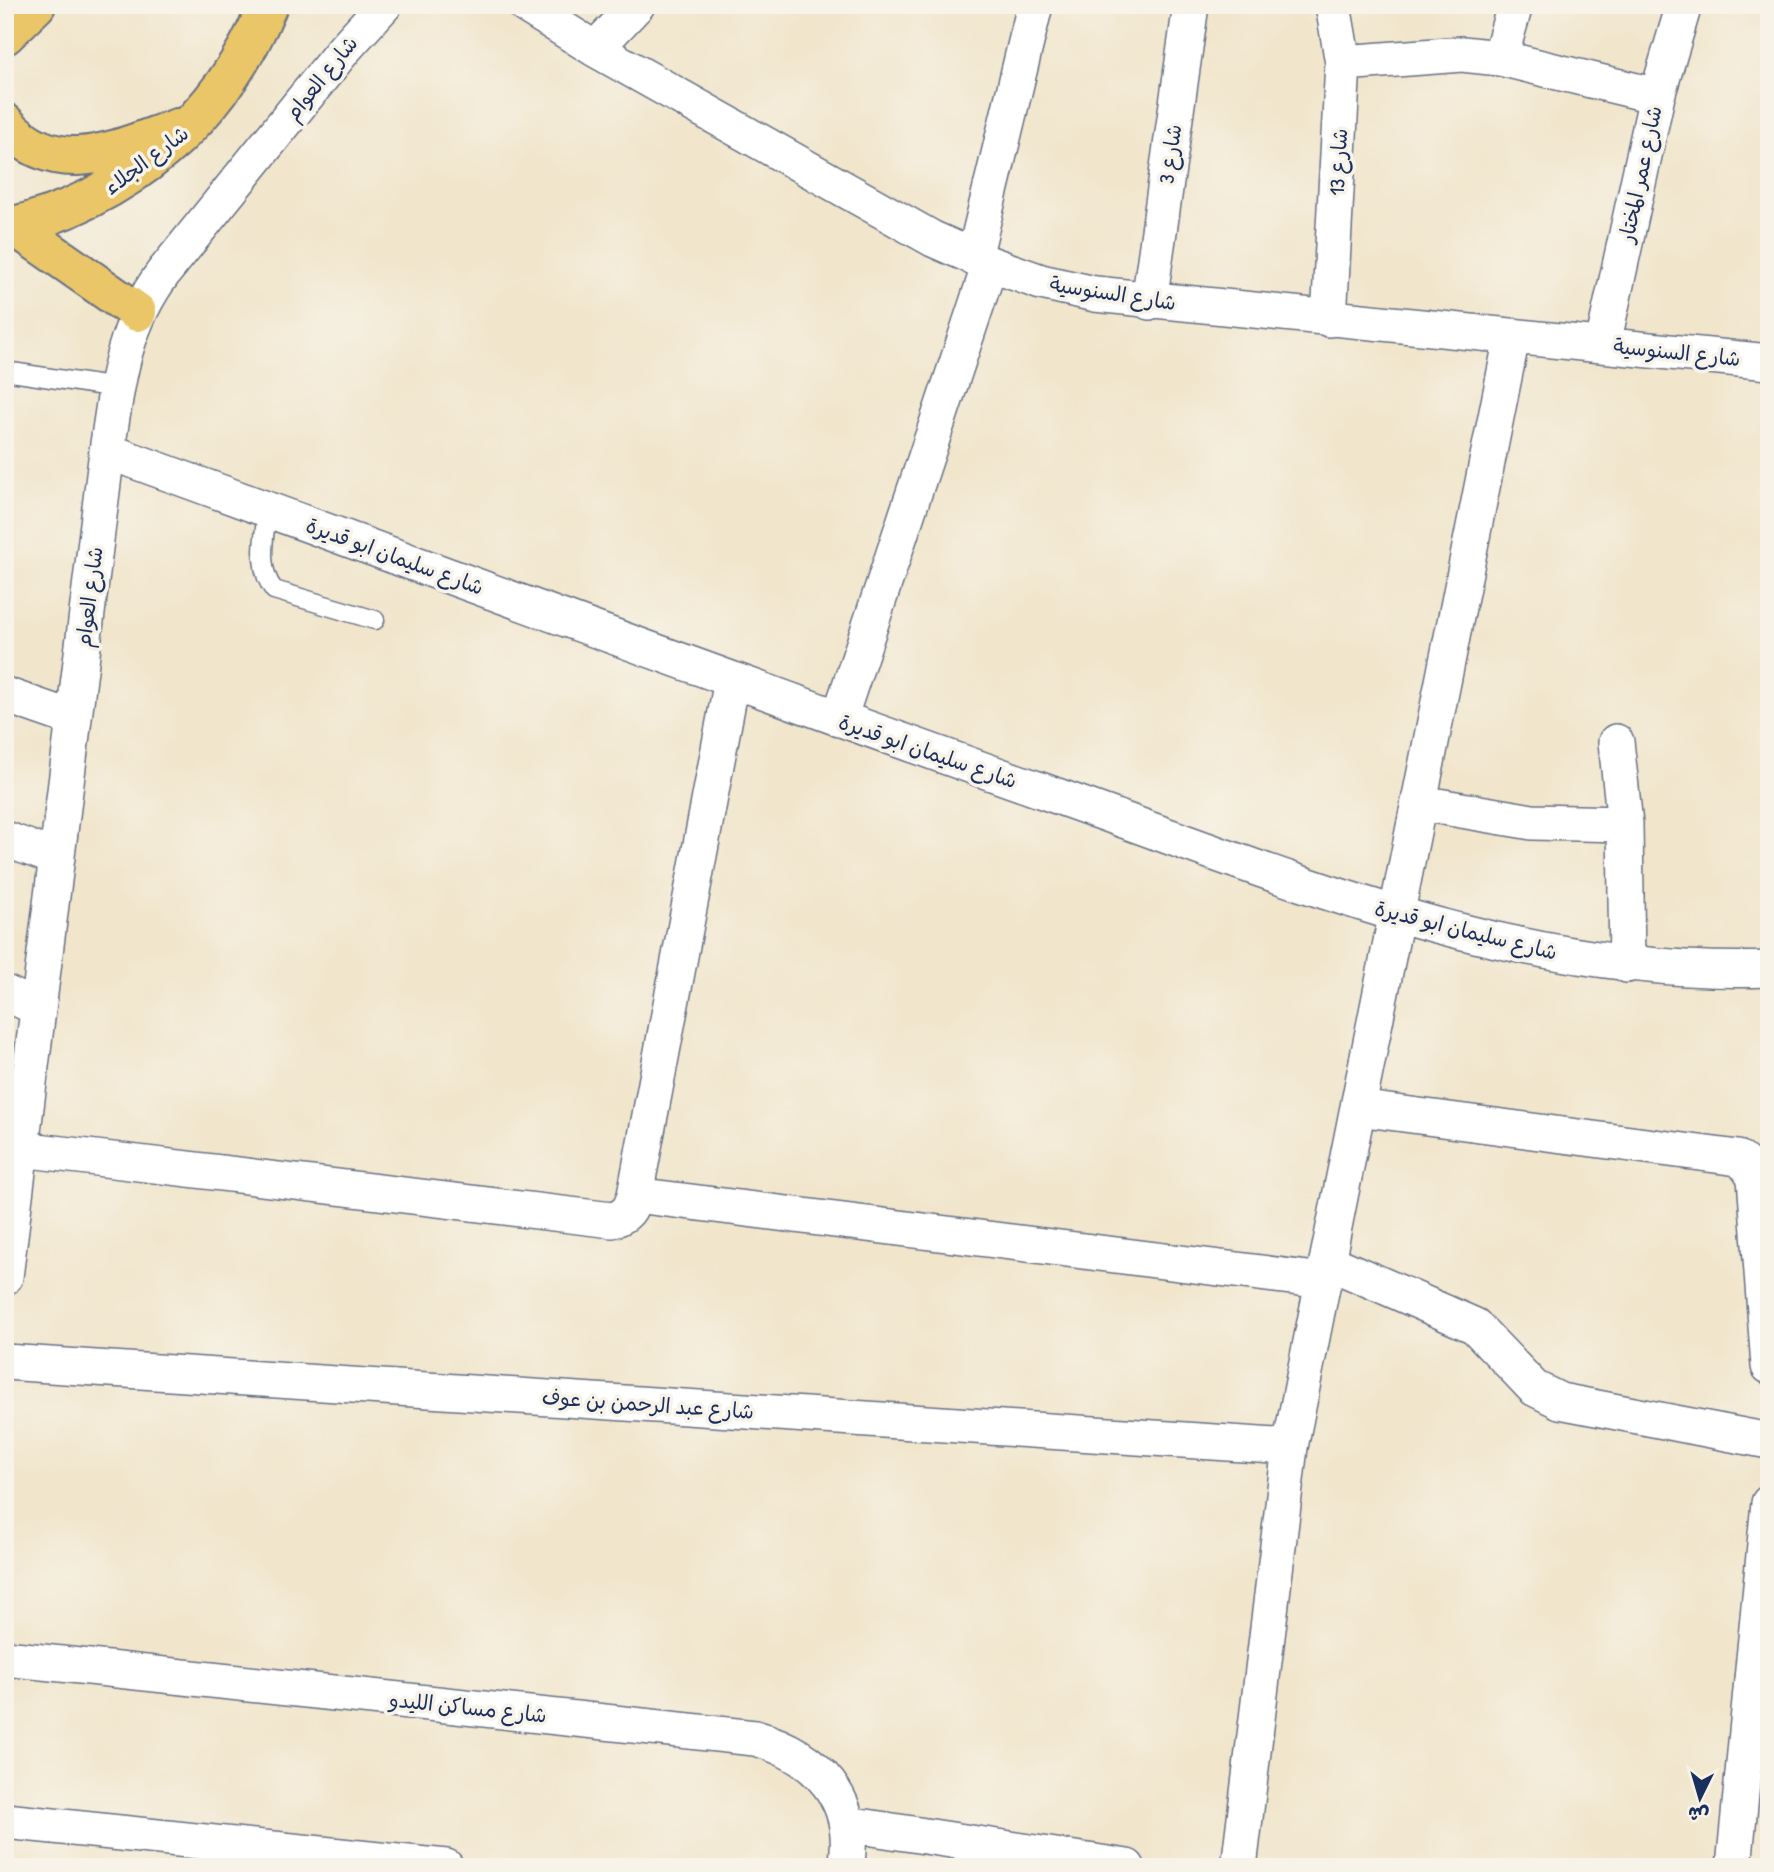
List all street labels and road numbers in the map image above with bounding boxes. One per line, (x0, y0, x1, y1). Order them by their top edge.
street label: شارع العوام (278, 30, 366, 128)
street label: شارع عمر المختار (1611, 103, 1670, 247)
street label: شارع الجلاء (98, 119, 195, 202)
street label: شارع 3 (1151, 122, 1190, 186)
street label: شارع 13 (1322, 128, 1355, 196)
street label: شارع السنوسية (1048, 269, 1178, 318)
street label: شارع السنوسية (1612, 331, 1742, 374)
street label: شارع سليمان ابو قديرة (302, 510, 488, 603)
street label: شارع العوام (68, 545, 112, 649)
street label: شارع سليمان ابو قديرة (835, 707, 1021, 796)
street label: شارع سليمان ابو قديرة (1372, 893, 1560, 968)
street label: شارع عبد الرحمن بن عوف (541, 1382, 755, 1427)
street label: شارع مساكن الليدو (387, 1684, 548, 1731)

